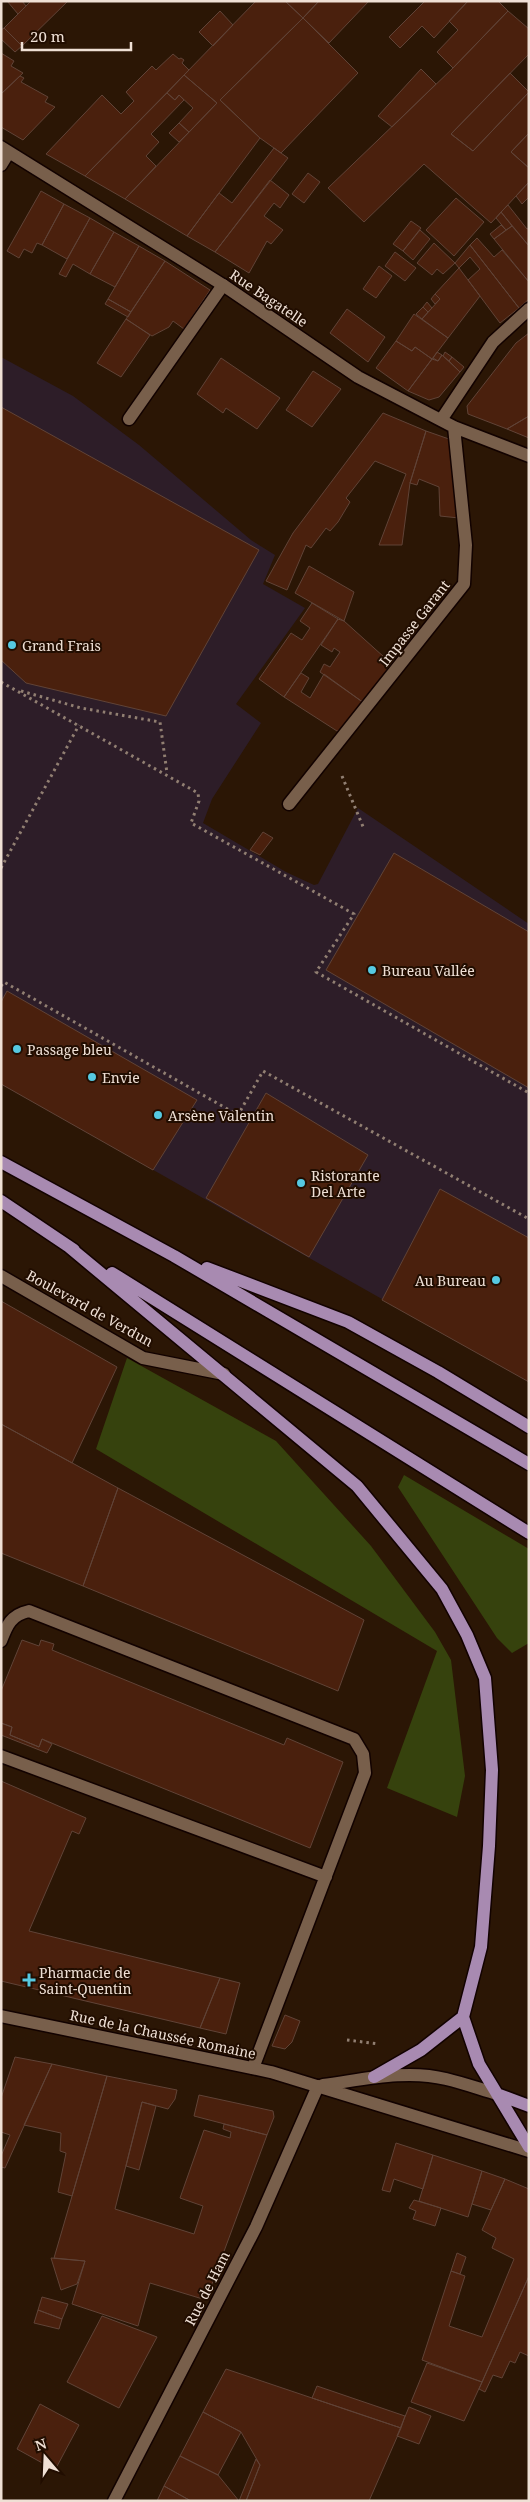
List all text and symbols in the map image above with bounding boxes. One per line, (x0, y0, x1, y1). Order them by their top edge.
scale bar (22, 20, 131, 52)
text: 20 m (30, 26, 65, 46)
street label: Rue Bagatelle (226, 265, 312, 331)
street label: Impasse Garant (374, 576, 454, 670)
place label: Grand Frais (22, 636, 101, 655)
marker: Grand Frais (6, 639, 18, 651)
place label: Bureau Vallée (382, 961, 475, 980)
marker: Bureau Vallée (366, 964, 378, 976)
place label: Passage bleu (27, 1040, 112, 1059)
marker: Passage bleu (11, 1043, 23, 1055)
place label: Envie (102, 1068, 140, 1087)
marker: Envie (86, 1071, 98, 1083)
place label: Arsène Valentin (168, 1106, 274, 1125)
marker: Arsène Valentin (152, 1109, 164, 1121)
place label: Ristorante Del Arte (311, 1166, 380, 1201)
marker: Ristorante Del Arte (295, 1177, 307, 1189)
street label: Boulevard de Verdun (23, 1265, 157, 1351)
place label: Au Bureau (415, 1271, 486, 1290)
marker: Au Bureau (490, 1274, 502, 1286)
place label: Pharmacie de Saint-Quentin (39, 1963, 132, 1998)
marker: Pharmacie de Saint-Quentin (23, 1974, 35, 1986)
street label: Rue de la Chaussée Romaine (68, 2005, 258, 2063)
street label: Rue de Ham (180, 2248, 234, 2328)
north arrow (20, 2432, 70, 2482)
text: N (32, 2433, 49, 2455)

